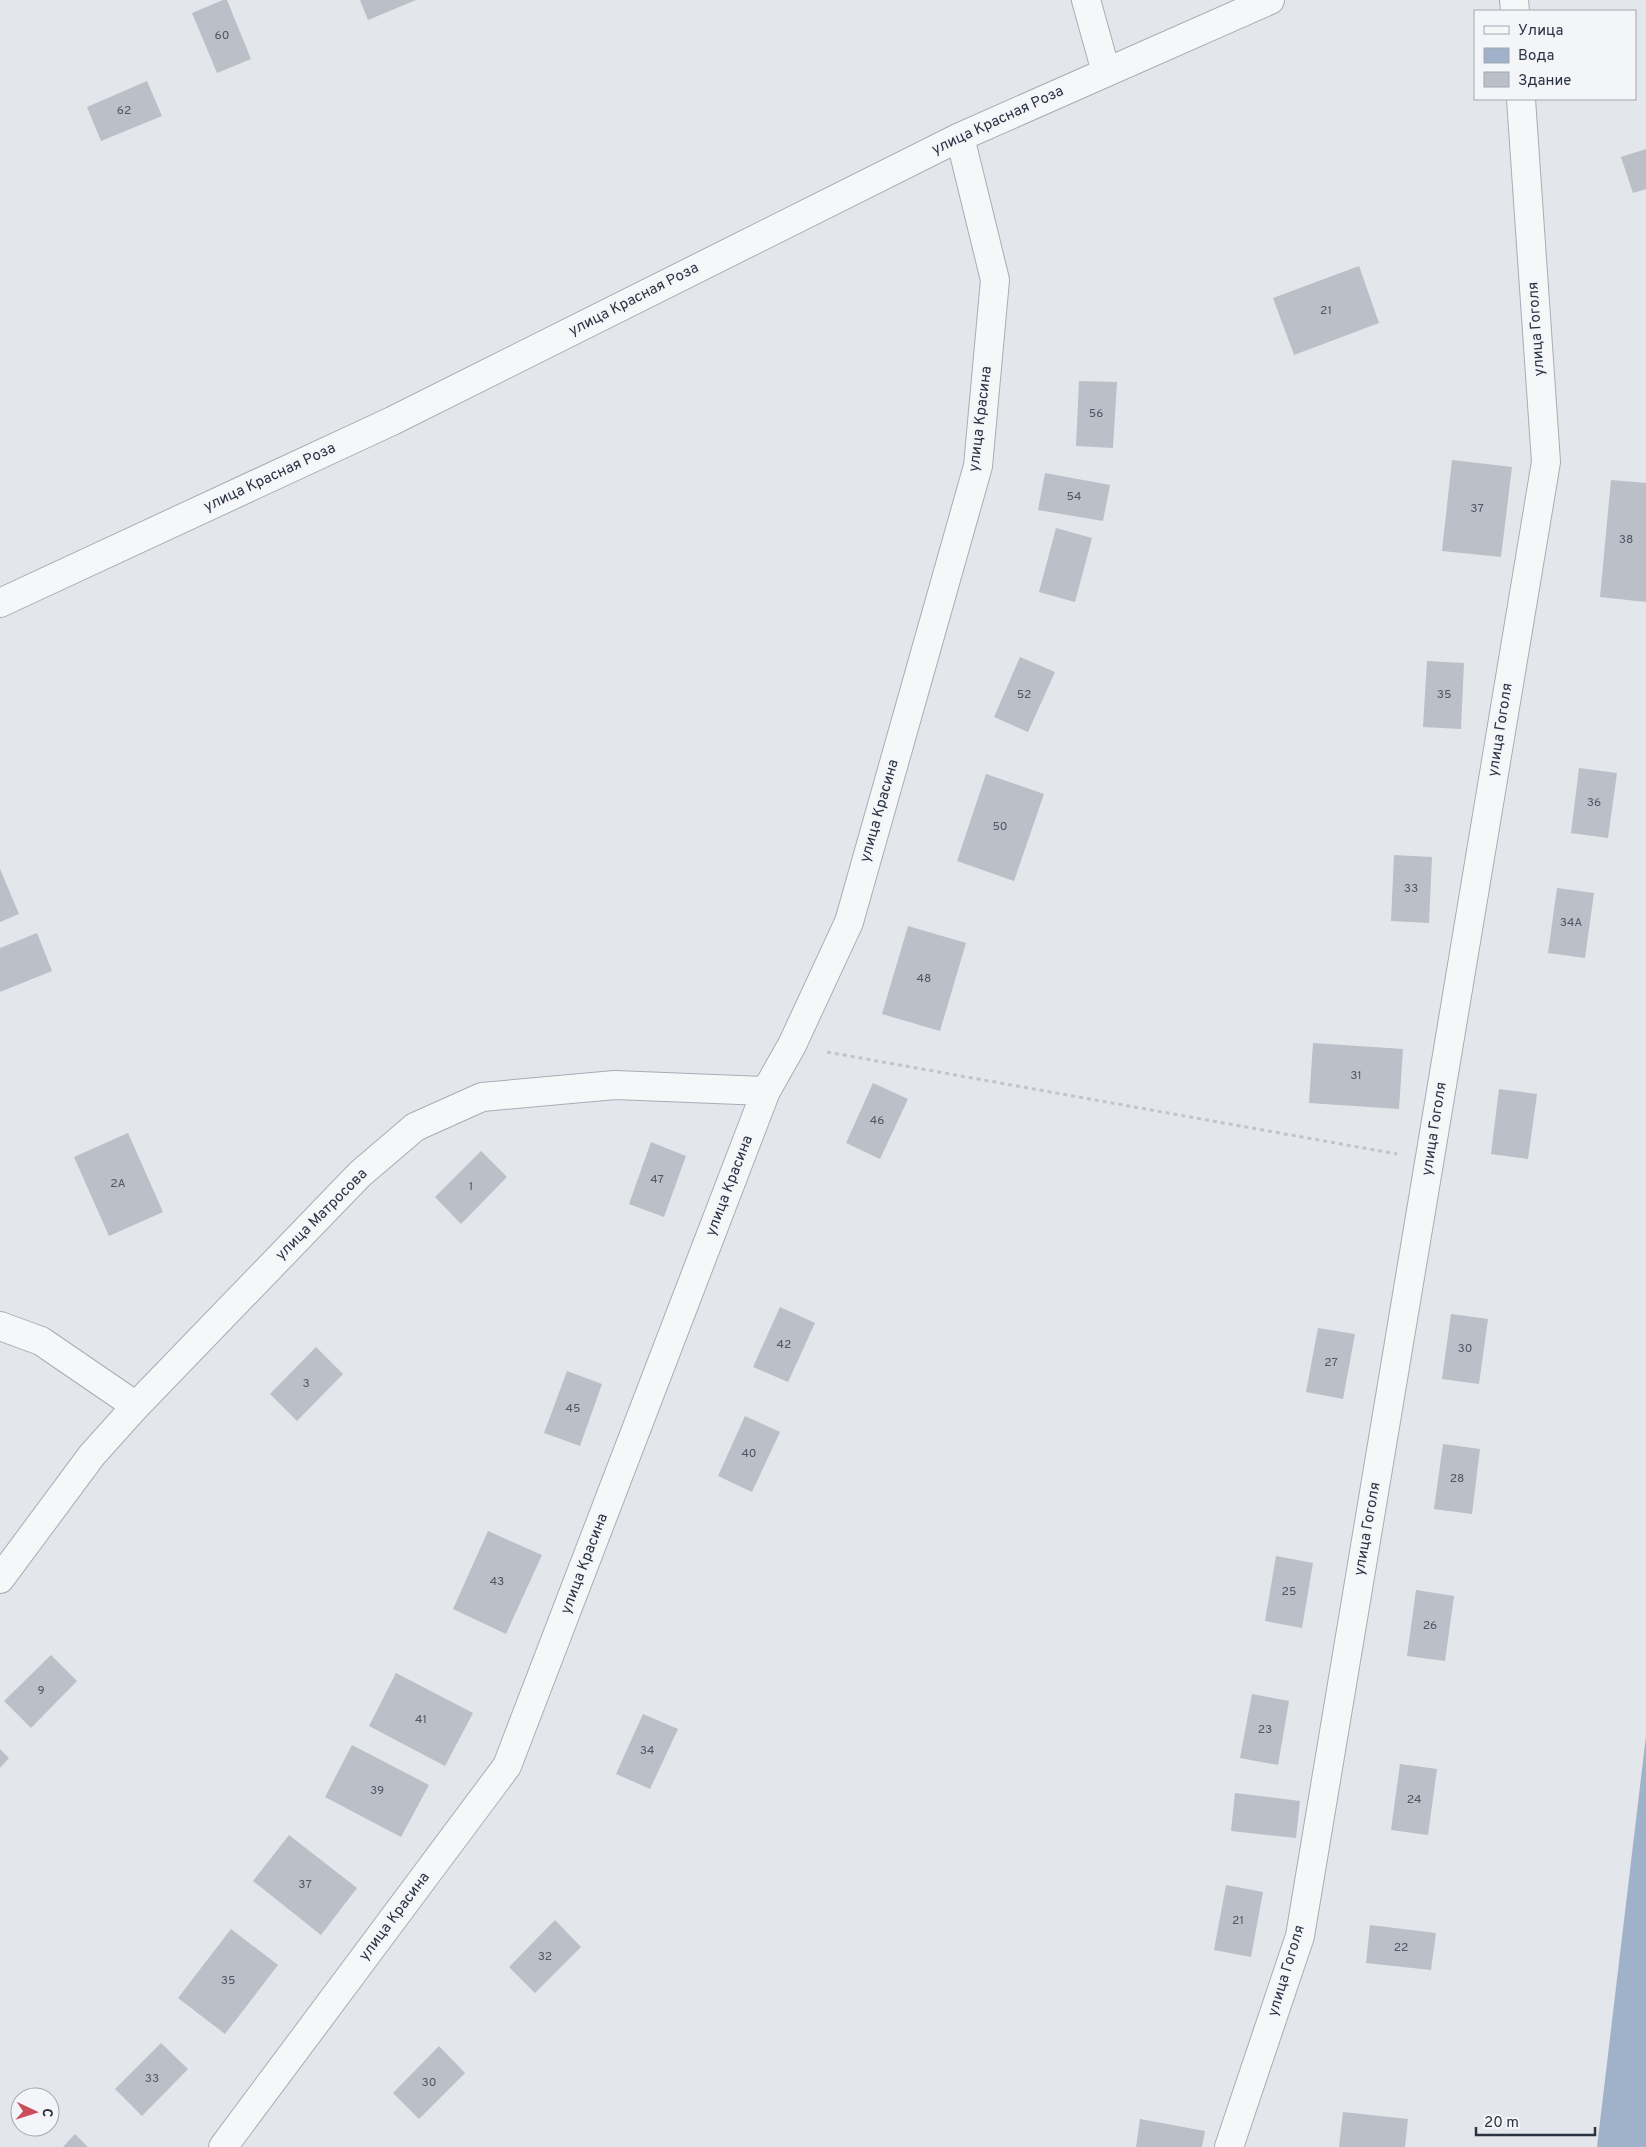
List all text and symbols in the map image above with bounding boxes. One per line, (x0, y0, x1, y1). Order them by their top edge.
legend (1474, 10, 1636, 100)
text: Улица (1518, 22, 1563, 41)
house number: 60 (215, 28, 229, 44)
text: Вода (1518, 47, 1554, 66)
text: Здание (1518, 72, 1571, 91)
street label: улица Красная Роза (929, 82, 1067, 160)
house number: 62 (117, 103, 131, 119)
street label: улица Красная Роза (566, 259, 702, 341)
street label: улица Гоголя (1524, 281, 1550, 377)
house number: 21 (1320, 303, 1332, 319)
street label: улица Красина (965, 365, 997, 473)
house number: 56 (1089, 406, 1103, 422)
street label: улица Красная Роза (201, 439, 339, 517)
house number: 54 (1066, 489, 1082, 505)
house number: 37 (1470, 501, 1484, 517)
house number: 38 (1619, 532, 1633, 548)
street label: улица Гоголя (1484, 682, 1518, 778)
house number: 52 (1017, 687, 1031, 703)
house number: 35 (1437, 687, 1451, 703)
street label: улица Красина (856, 757, 904, 865)
house number: 36 (1587, 795, 1601, 811)
house number: 50 (992, 819, 1008, 835)
house number: 33 (1404, 881, 1418, 897)
house number: 34А (1560, 915, 1582, 931)
house number: 48 (917, 971, 931, 987)
house number: 31 (1350, 1068, 1362, 1084)
street label: улица Гоголя (1418, 1081, 1452, 1177)
house number: 46 (870, 1113, 884, 1129)
street label: улица Красина (702, 1133, 758, 1239)
street label: улица Матросова (272, 1165, 372, 1265)
house number: 47 (650, 1172, 664, 1188)
house number: 2А (110, 1176, 126, 1192)
house number: 1 (469, 1179, 473, 1195)
house number: 42 (777, 1337, 791, 1353)
house number: 30 (1458, 1341, 1472, 1357)
house number: 27 (1324, 1355, 1338, 1371)
house number: 3 (302, 1376, 310, 1392)
house number: 45 (566, 1401, 580, 1417)
house number: 40 (741, 1446, 757, 1462)
house number: 28 (1450, 1471, 1464, 1487)
street label: улица Гоголя (1350, 1481, 1386, 1577)
street label: улица Красина (557, 1511, 613, 1617)
house number: 43 (490, 1574, 504, 1590)
house number: 25 (1282, 1584, 1296, 1600)
house number: 26 (1423, 1618, 1437, 1634)
house number: 9 (37, 1683, 45, 1699)
house number: 41 (415, 1712, 427, 1728)
house number: 23 (1258, 1722, 1272, 1738)
house number: 34 (640, 1743, 654, 1759)
house number: 39 (370, 1783, 384, 1799)
house number: 24 (1407, 1792, 1421, 1808)
street label: улица Красина (355, 1869, 435, 1965)
house number: 37 (298, 1877, 312, 1893)
house number: 21 (1232, 1913, 1244, 1929)
street label: улица Гоголя (1264, 1923, 1310, 2019)
house number: 22 (1394, 1940, 1408, 1956)
house number: 32 (538, 1949, 552, 1965)
house number: 35 (221, 1973, 235, 1989)
house number: 33 (145, 2071, 159, 2087)
house number: 30 (422, 2075, 436, 2091)
north arrow (10, 2087, 60, 2137)
scale bar (1476, 2104, 1595, 2136)
text: С (38, 2108, 55, 2118)
text: 20 m (1484, 2114, 1519, 2133)

